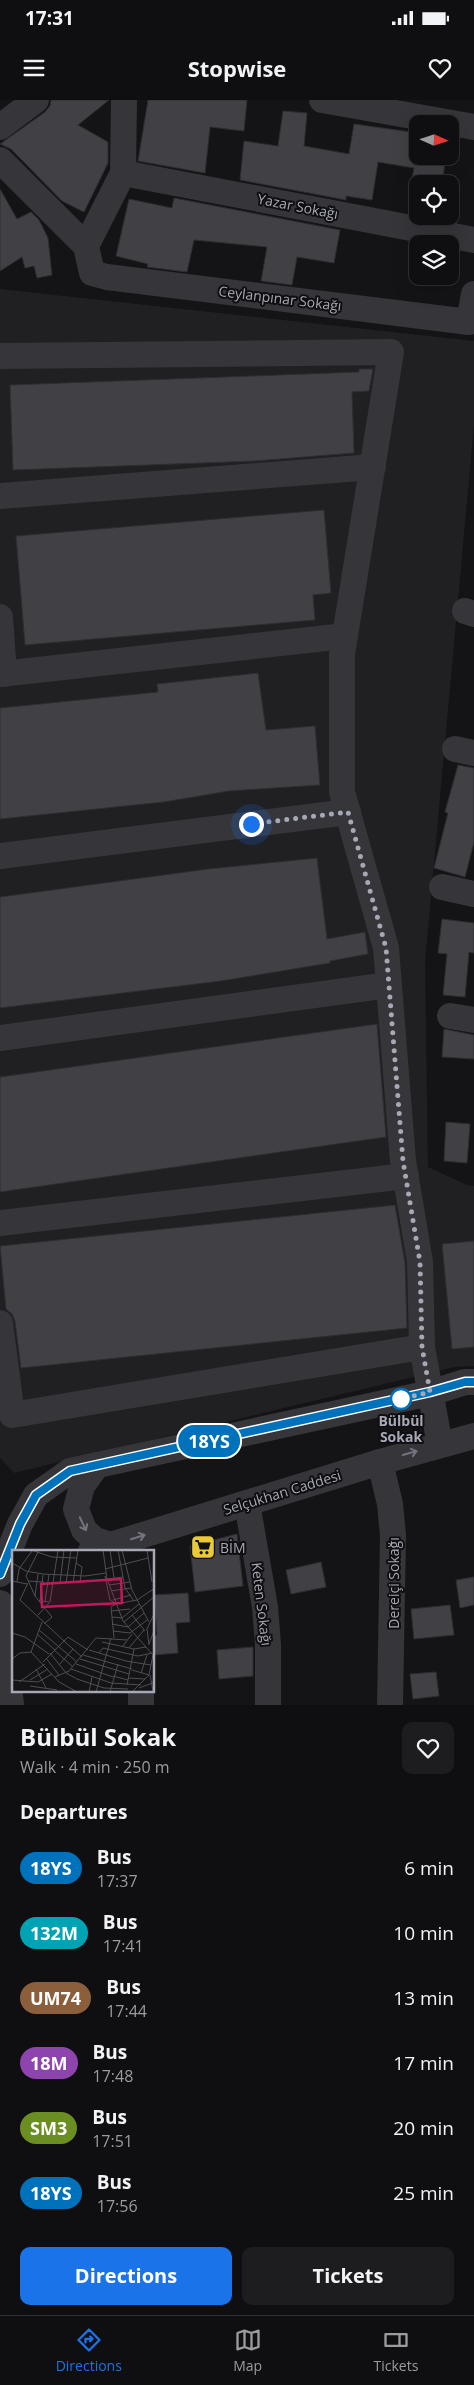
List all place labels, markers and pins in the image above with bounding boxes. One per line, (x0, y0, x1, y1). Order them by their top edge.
marker: Bülbül Sokak (390, 1388, 412, 1410)
place label: Bülbül Sokak (378, 1411, 424, 1446)
supermarket icon: BİM (190, 1534, 216, 1560)
place label: BİM (220, 1538, 246, 1557)

